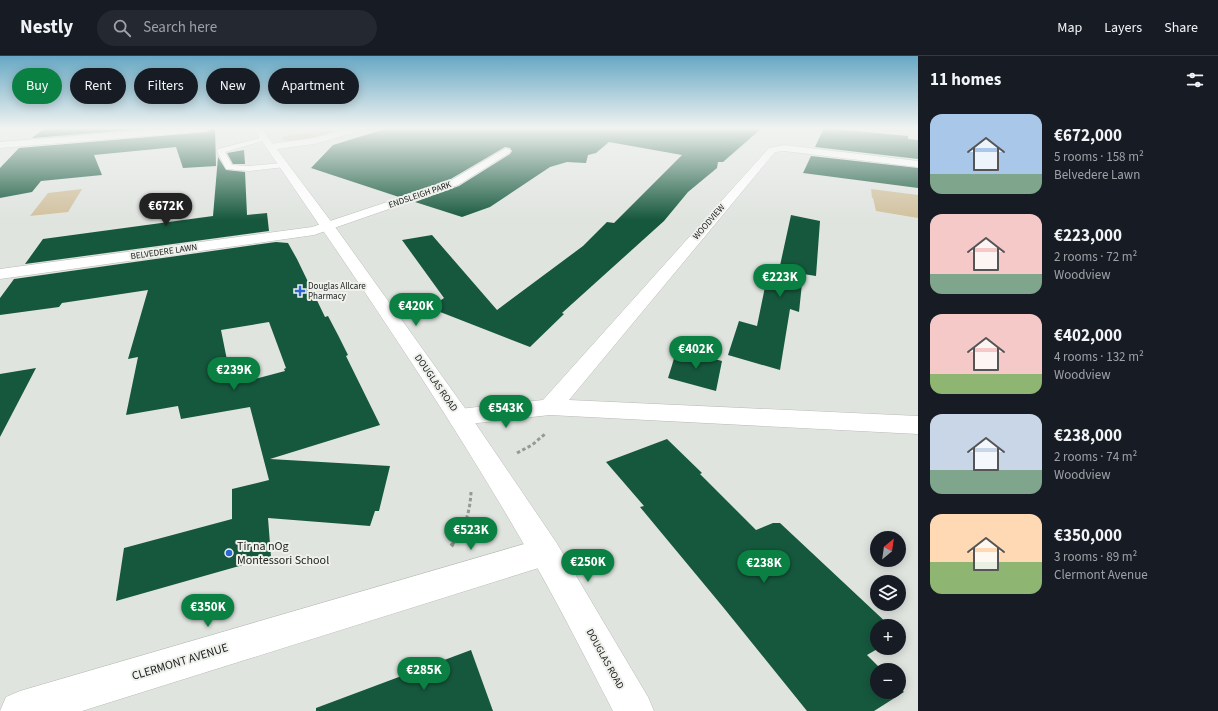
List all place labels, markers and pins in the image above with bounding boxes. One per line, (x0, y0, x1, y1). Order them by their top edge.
pin: €672K (138, 193, 194, 227)
pin: €223K (752, 264, 808, 298)
place label: Douglas Allcare Pharmacy (308, 280, 366, 303)
marker: Douglas Allcare Pharmacy (295, 286, 305, 296)
pin: €420K (388, 293, 444, 327)
pin: €402K (668, 336, 724, 370)
pin: €239K (206, 357, 262, 391)
pin: €543K (478, 395, 534, 429)
pin: €523K (443, 517, 499, 551)
place label: Tir na nOg Montessori School (237, 538, 329, 569)
marker: Tir na nOg Montessori School (224, 548, 234, 558)
pin: €250K (560, 549, 616, 583)
pin: €238K (736, 550, 792, 584)
pin: €350K (180, 594, 236, 628)
pin: €285K (396, 657, 452, 691)

